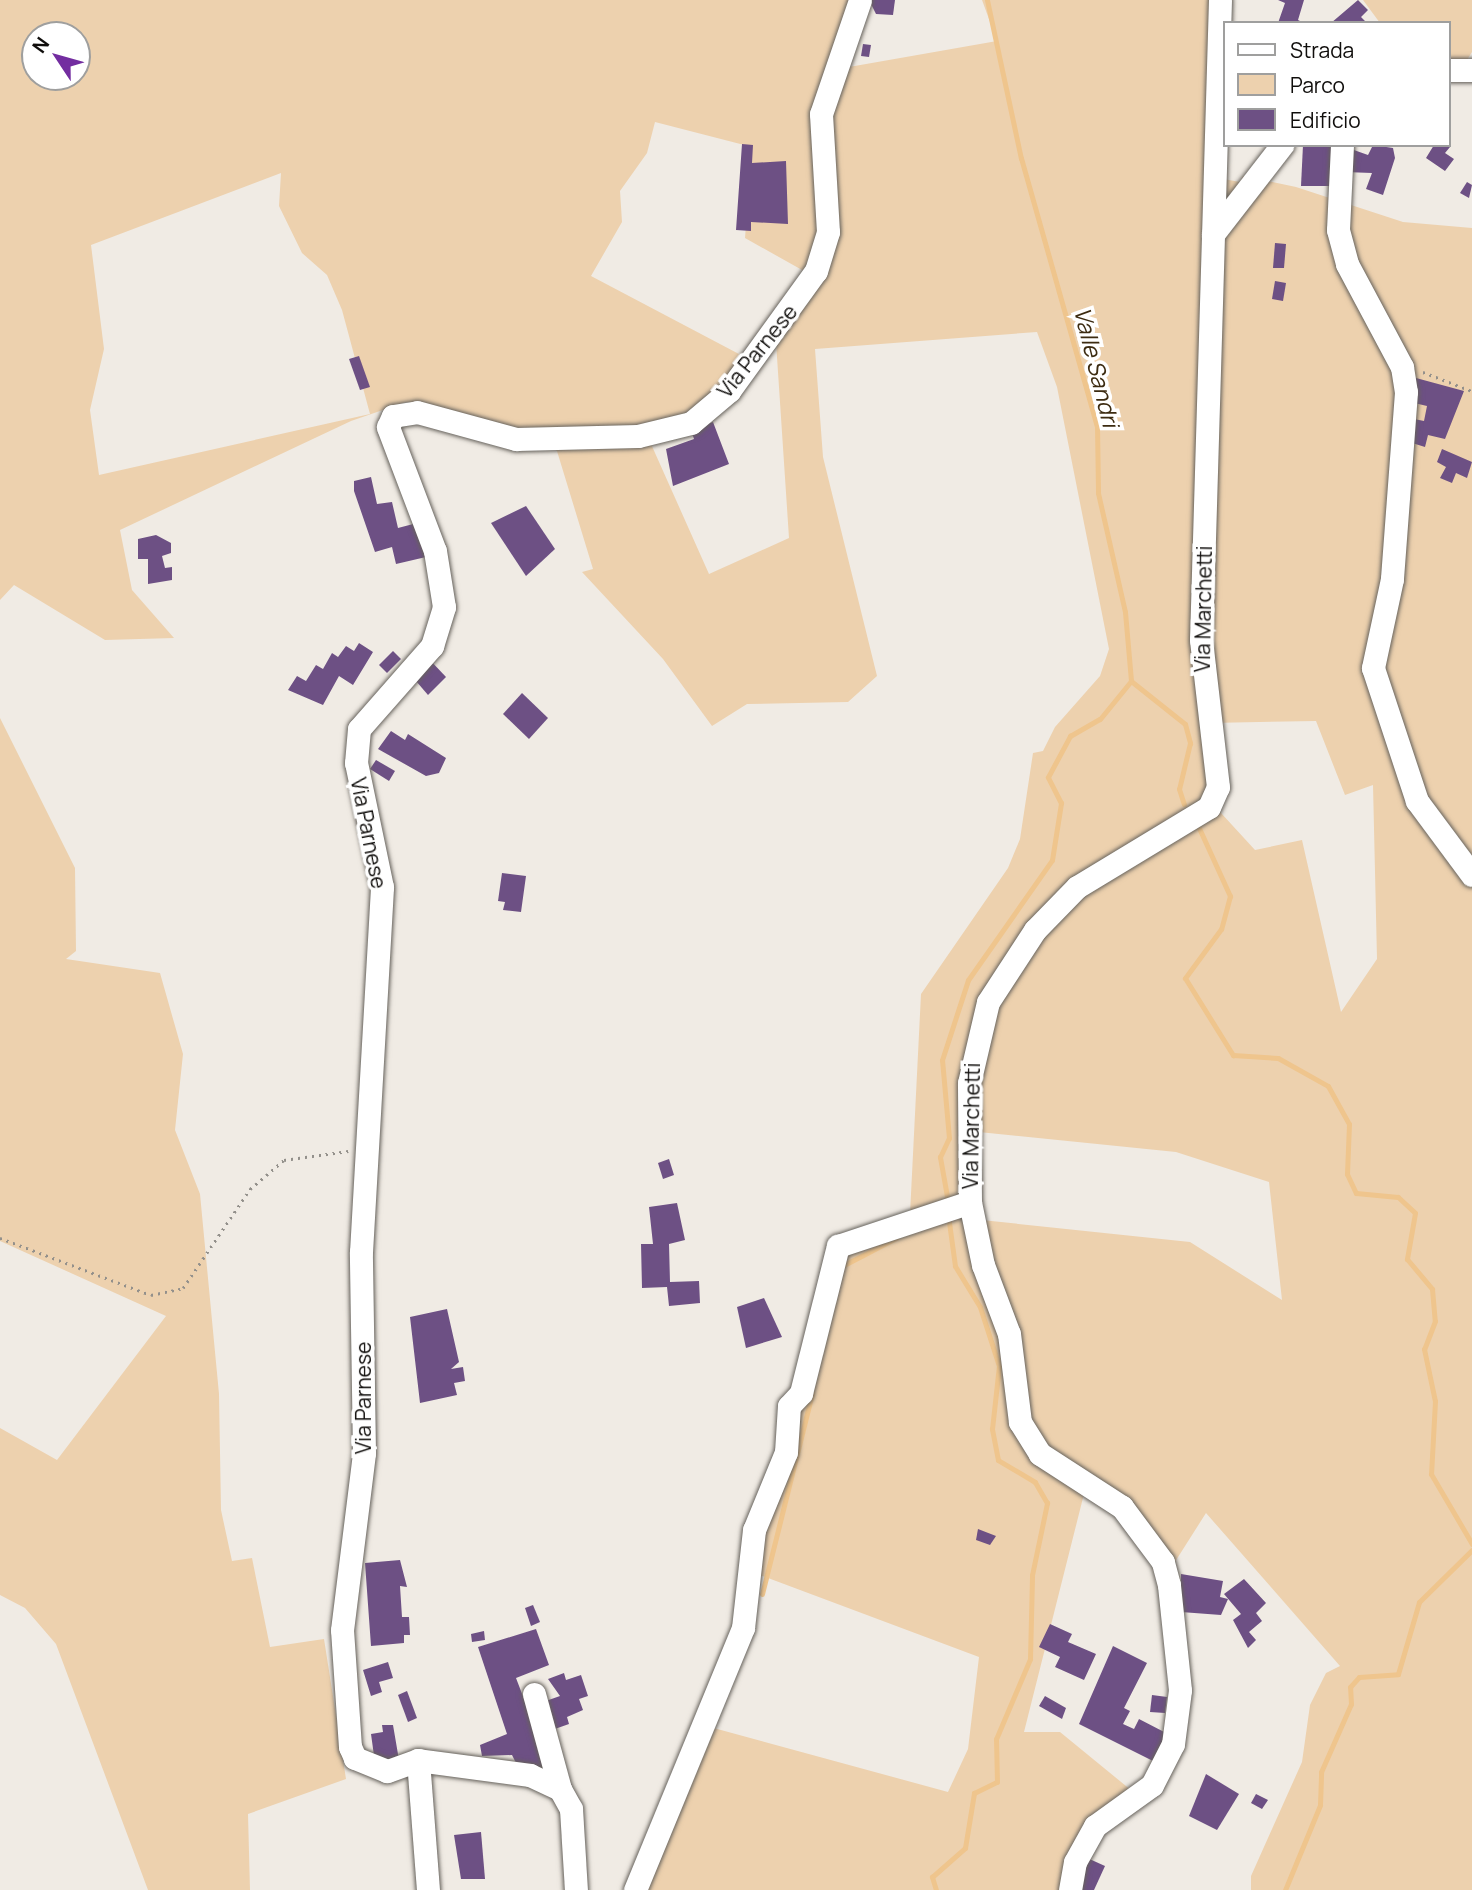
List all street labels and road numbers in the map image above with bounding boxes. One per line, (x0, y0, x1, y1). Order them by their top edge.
street label: Via Parnese (712, 299, 802, 403)
street label: Via Marchetti (1189, 546, 1217, 672)
street label: Via Parnese (346, 775, 392, 891)
street label: Via Marchetti (957, 1063, 985, 1189)
street label: Via Parnese (350, 1342, 376, 1454)

